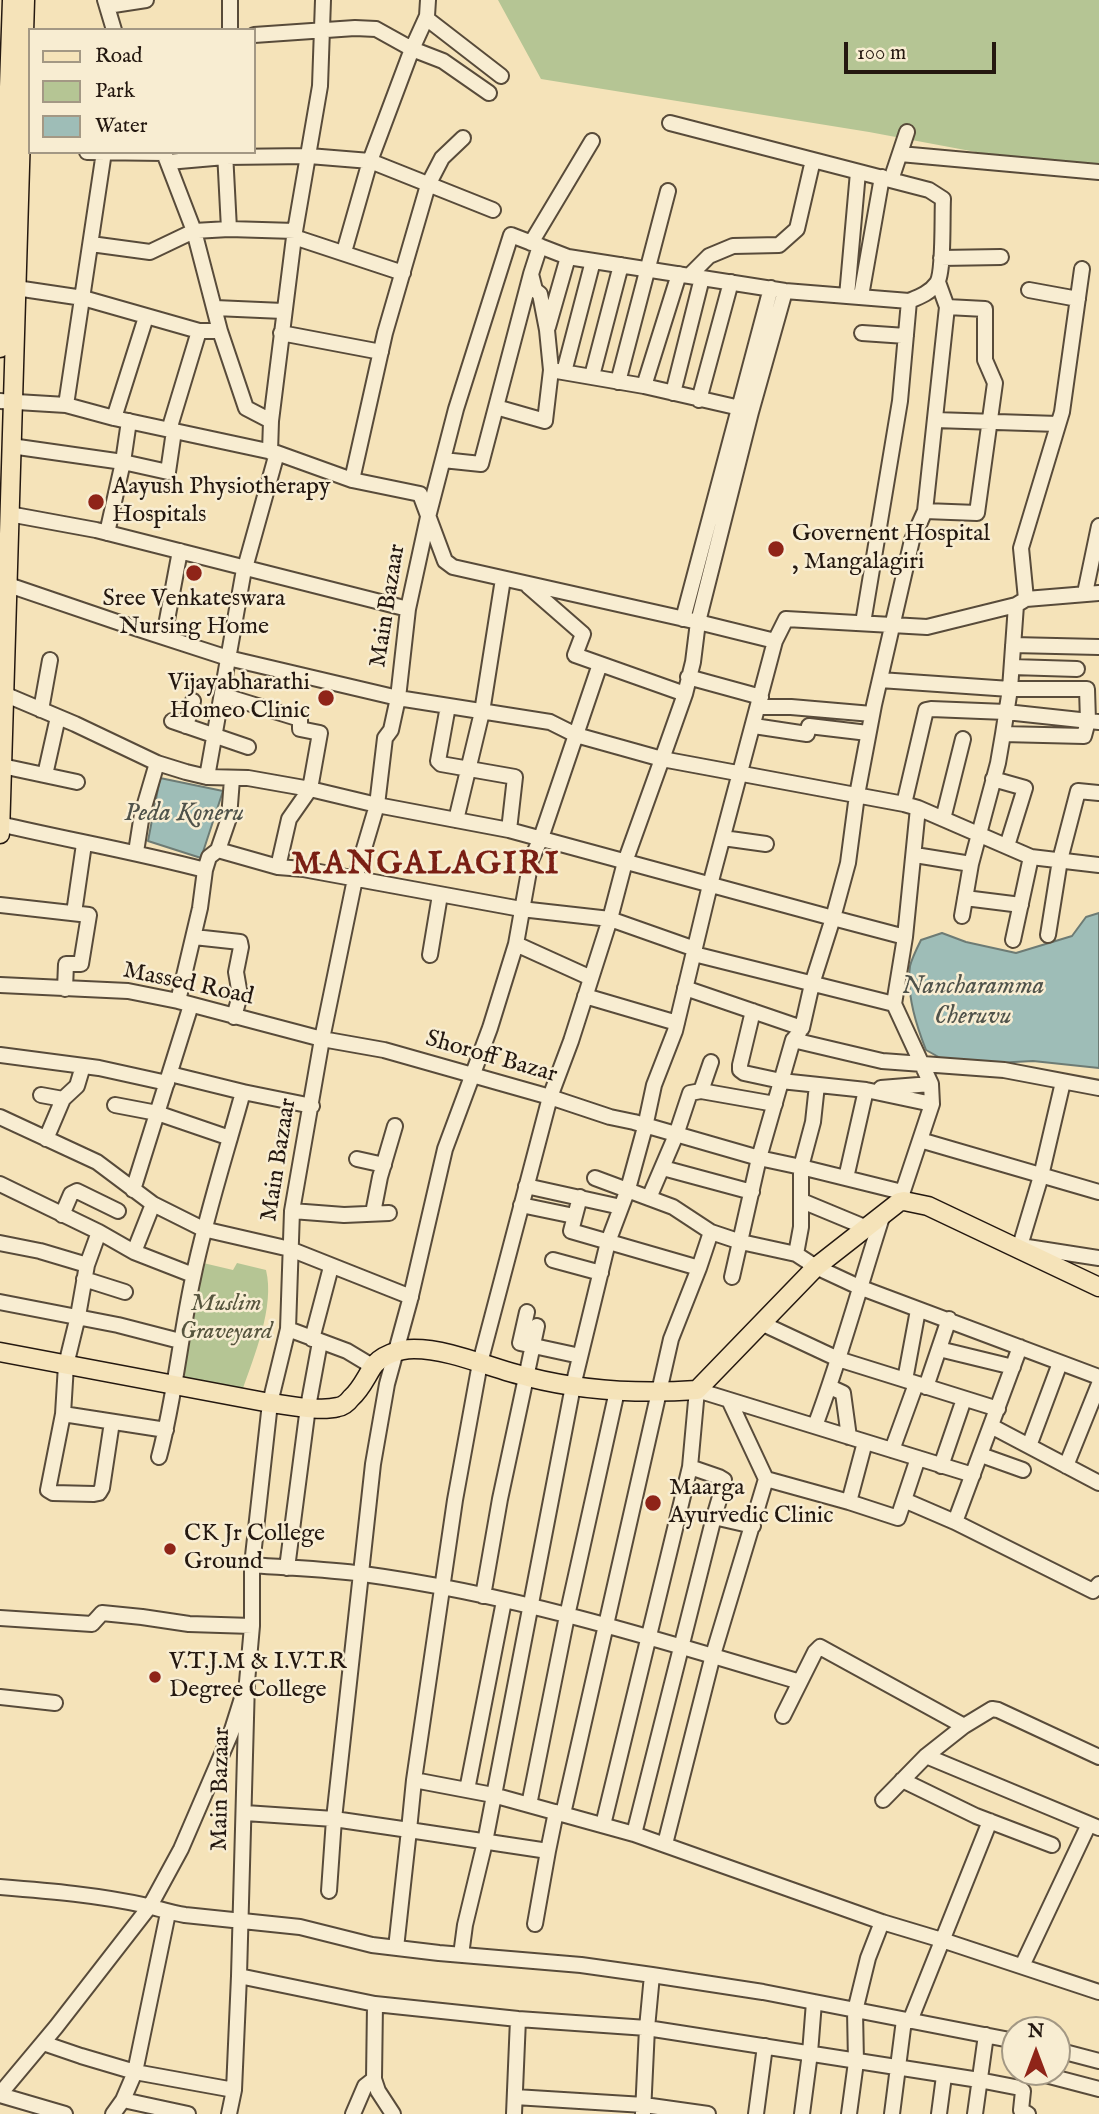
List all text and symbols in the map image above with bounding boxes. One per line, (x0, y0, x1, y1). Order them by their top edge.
legend (28, 28, 256, 154)
scale bar (847, 28, 999, 72)
text: 100 m (857, 40, 906, 67)
text: Road (95, 43, 142, 70)
text: Park (95, 78, 135, 105)
text: Water (95, 113, 147, 140)
place label: Aayush Physiotherapy Hospitals (112, 474, 331, 530)
marker: Aayush Physiotherapy Hospitals (86, 492, 106, 512)
place label: Governent Hospital , Mangalagiri (792, 521, 990, 577)
marker: Governent Hospital , Mangalagiri (766, 539, 786, 559)
street label: Main Bazaar (365, 542, 413, 670)
marker: Sree Venkateswara Nursing Home (184, 563, 204, 583)
place label: Sree Venkateswara Nursing Home (103, 586, 285, 642)
place label: Vijayabharathi Homeo Clinic (168, 670, 310, 726)
marker: Vijayabharathi Homeo Clinic (316, 688, 336, 708)
water label: Peda Koneru (124, 799, 244, 831)
district label: MANGALAGIRI (293, 847, 559, 885)
street label: Massed Road (120, 957, 256, 1013)
water label: Nancharamma Cheruvu (902, 972, 1044, 1034)
street label: Shoroff Bazar (422, 1025, 560, 1091)
street label: Main Bazaar (256, 1096, 304, 1224)
park label: Muslim Graveyard (179, 1291, 273, 1347)
place label: Maarga Ayurvedic Clinic (669, 1475, 833, 1531)
marker: Maarga Ayurvedic Clinic (643, 1493, 663, 1513)
place label: CK Jr College Ground (184, 1521, 325, 1577)
marker: CK Jr College Ground (162, 1541, 178, 1557)
place label: V.T.J.M & I.V.T.R Degree College (169, 1649, 347, 1705)
marker: V.T.J.M & I.V.T.R Degree College (147, 1669, 163, 1685)
street label: Main Bazaar (207, 1727, 237, 1851)
north arrow (1001, 2016, 1071, 2086)
text: N (1028, 2020, 1044, 2044)

